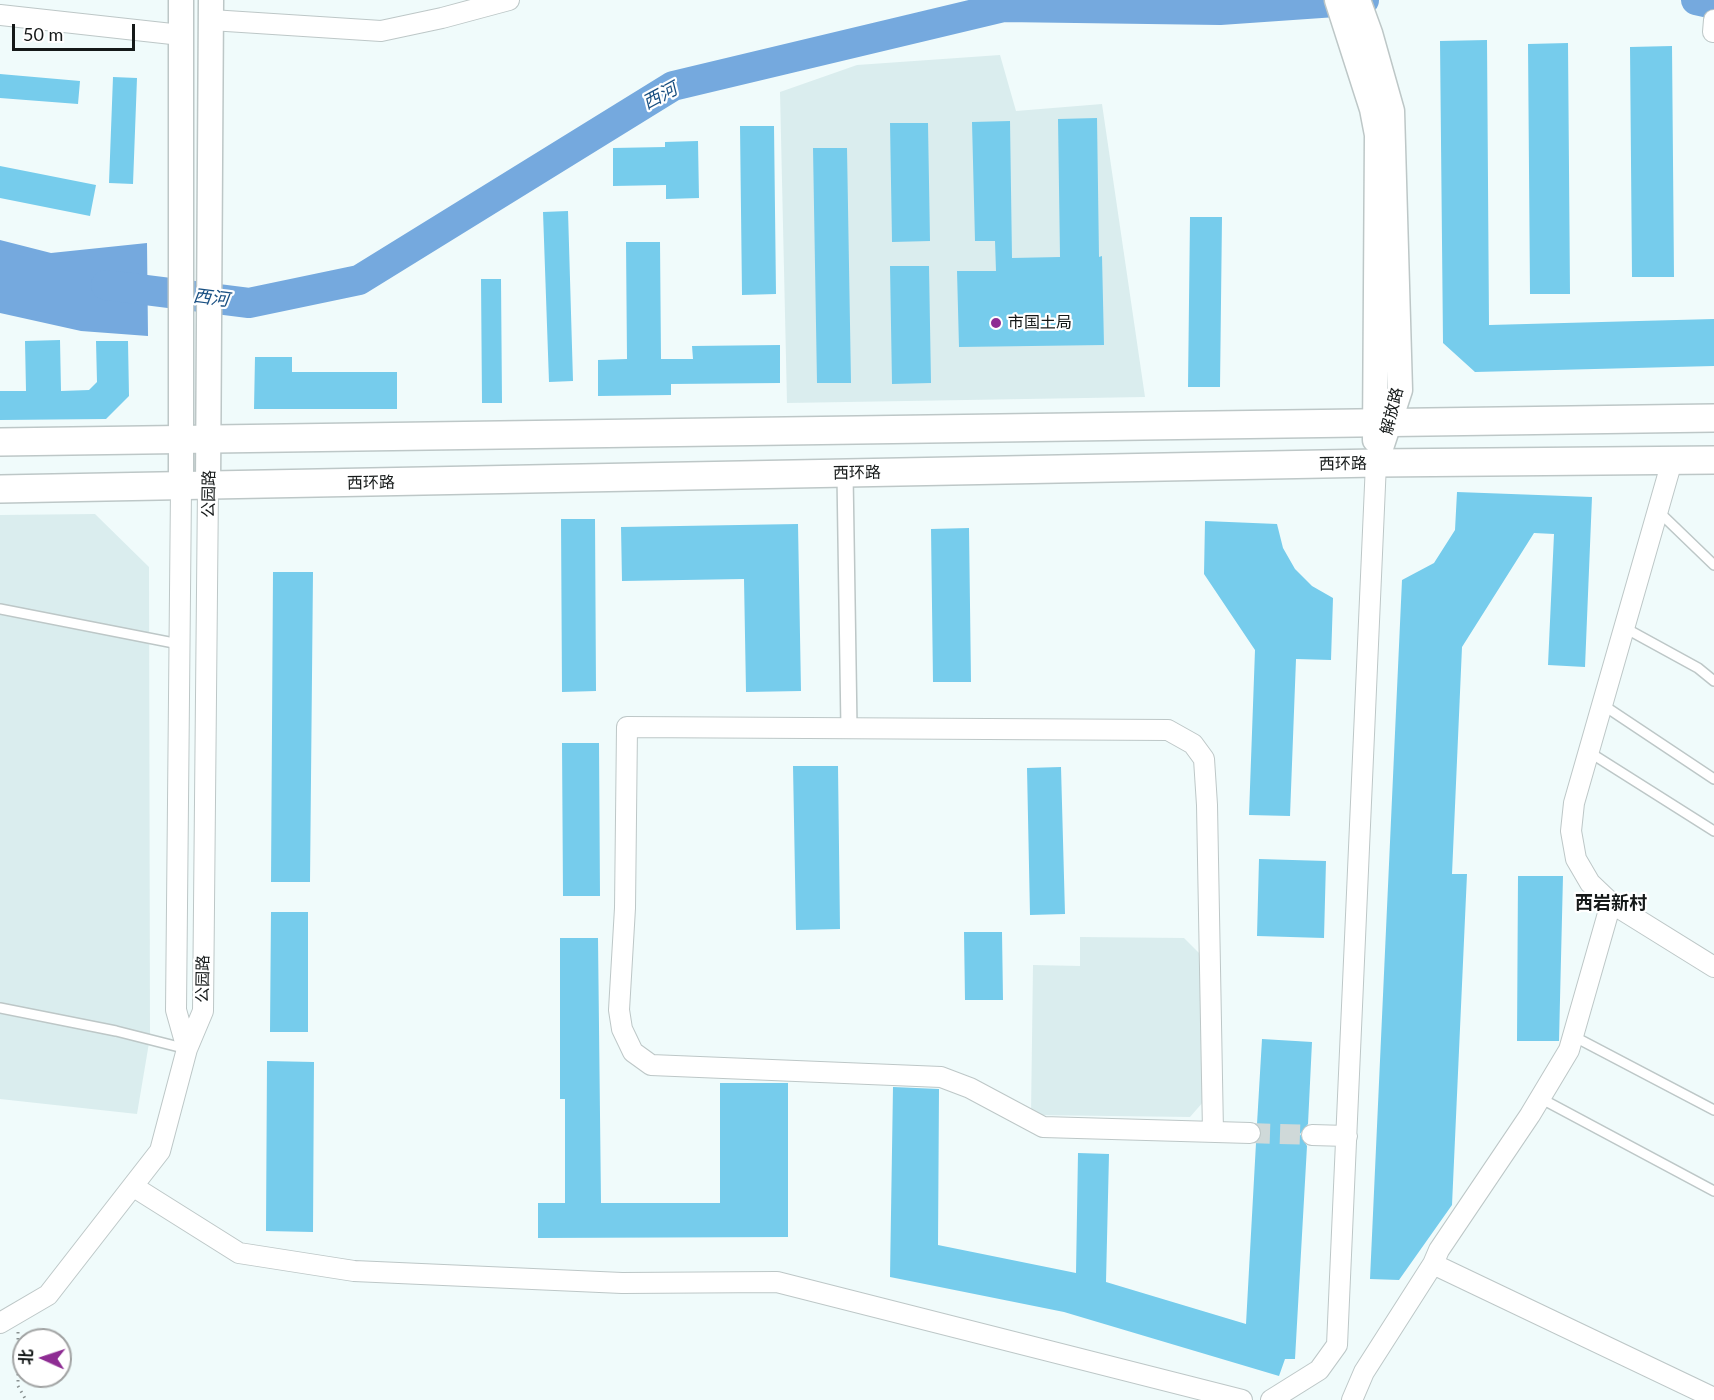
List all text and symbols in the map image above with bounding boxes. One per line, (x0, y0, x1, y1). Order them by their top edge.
scale bar (15, 12, 138, 50)
text: 50 m (23, 23, 63, 45)
water label: 西河 (639, 78, 681, 114)
water label: 西河 (192, 285, 230, 311)
place label: 市国土局 (1008, 313, 1072, 333)
marker: 市国土局 (989, 316, 1003, 330)
street label: 解放路 (1377, 385, 1407, 437)
street label: 西环路 (1319, 454, 1367, 474)
street label: 西环路 (833, 463, 881, 483)
street label: 公园路 (199, 470, 219, 518)
street label: 西环路 (347, 473, 395, 493)
district label: 西岩新村 (1575, 892, 1647, 914)
street label: 公园路 (193, 955, 213, 1003)
north arrow (12, 1328, 72, 1388)
text: 北 (16, 1349, 35, 1366)

